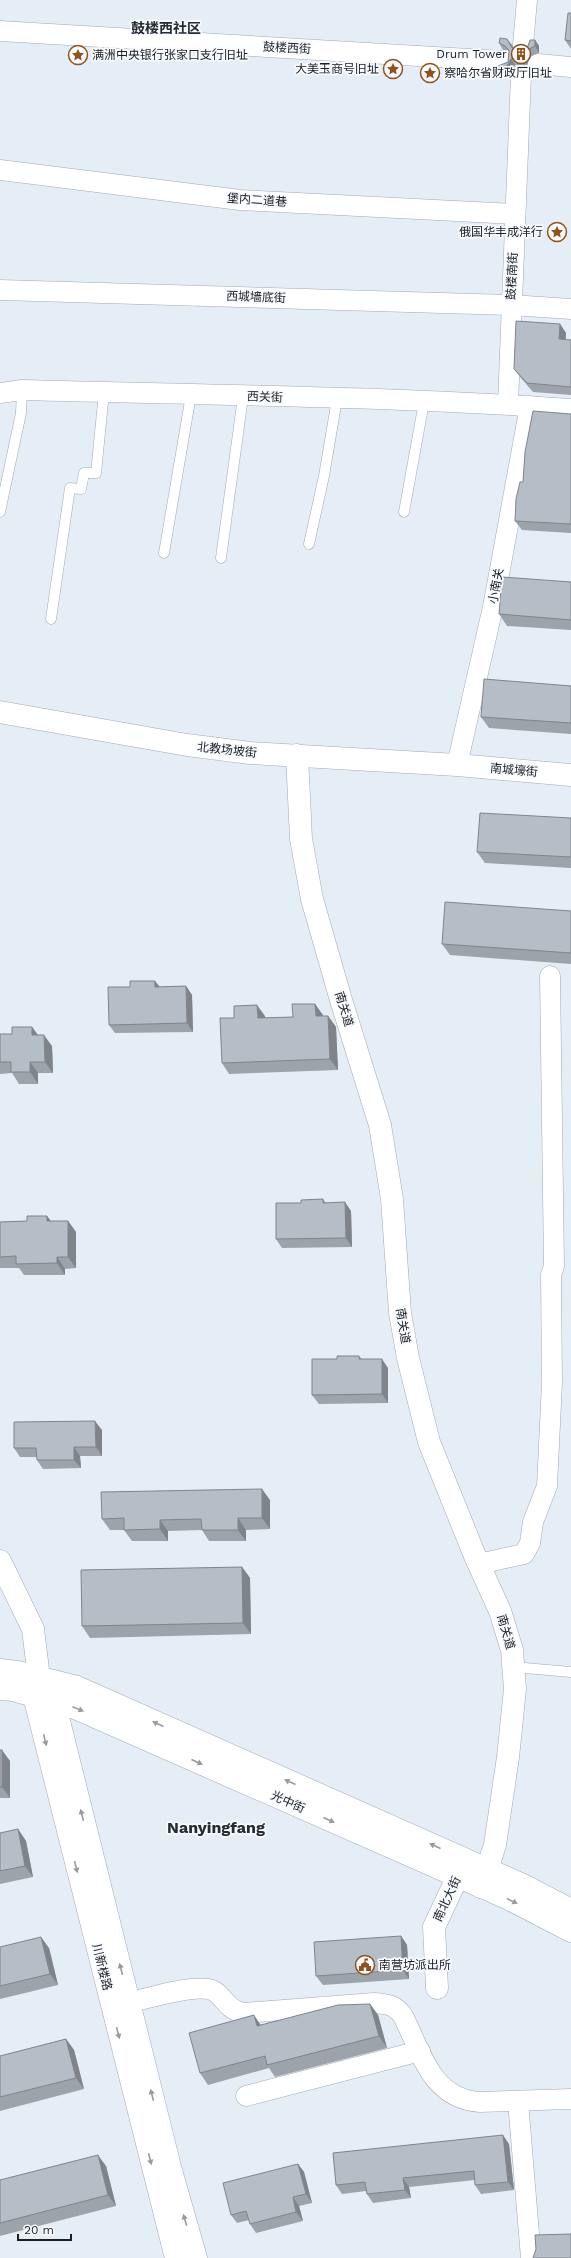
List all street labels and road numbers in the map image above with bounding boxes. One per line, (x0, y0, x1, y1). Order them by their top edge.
street label: 鼓楼西街 (263, 40, 311, 56)
street label: 堡内二道巷 (227, 191, 287, 209)
street label: 鼓楼南街 (504, 252, 520, 300)
street label: 西城墙底街 (226, 289, 286, 305)
street label: 西关街 (247, 389, 283, 405)
street label: 小南关 (486, 567, 506, 605)
street label: 北教场坡街 (196, 740, 258, 760)
street label: 南城壕街 (489, 761, 539, 779)
street label: 南关道 (332, 990, 356, 1028)
street label: 南关道 (393, 1307, 413, 1345)
street label: 南关道 (494, 1613, 518, 1651)
street label: 光中街 (269, 1788, 307, 1816)
street label: 南北大街 (431, 1874, 463, 1924)
street label: 川新楼路 (89, 1942, 115, 1992)

